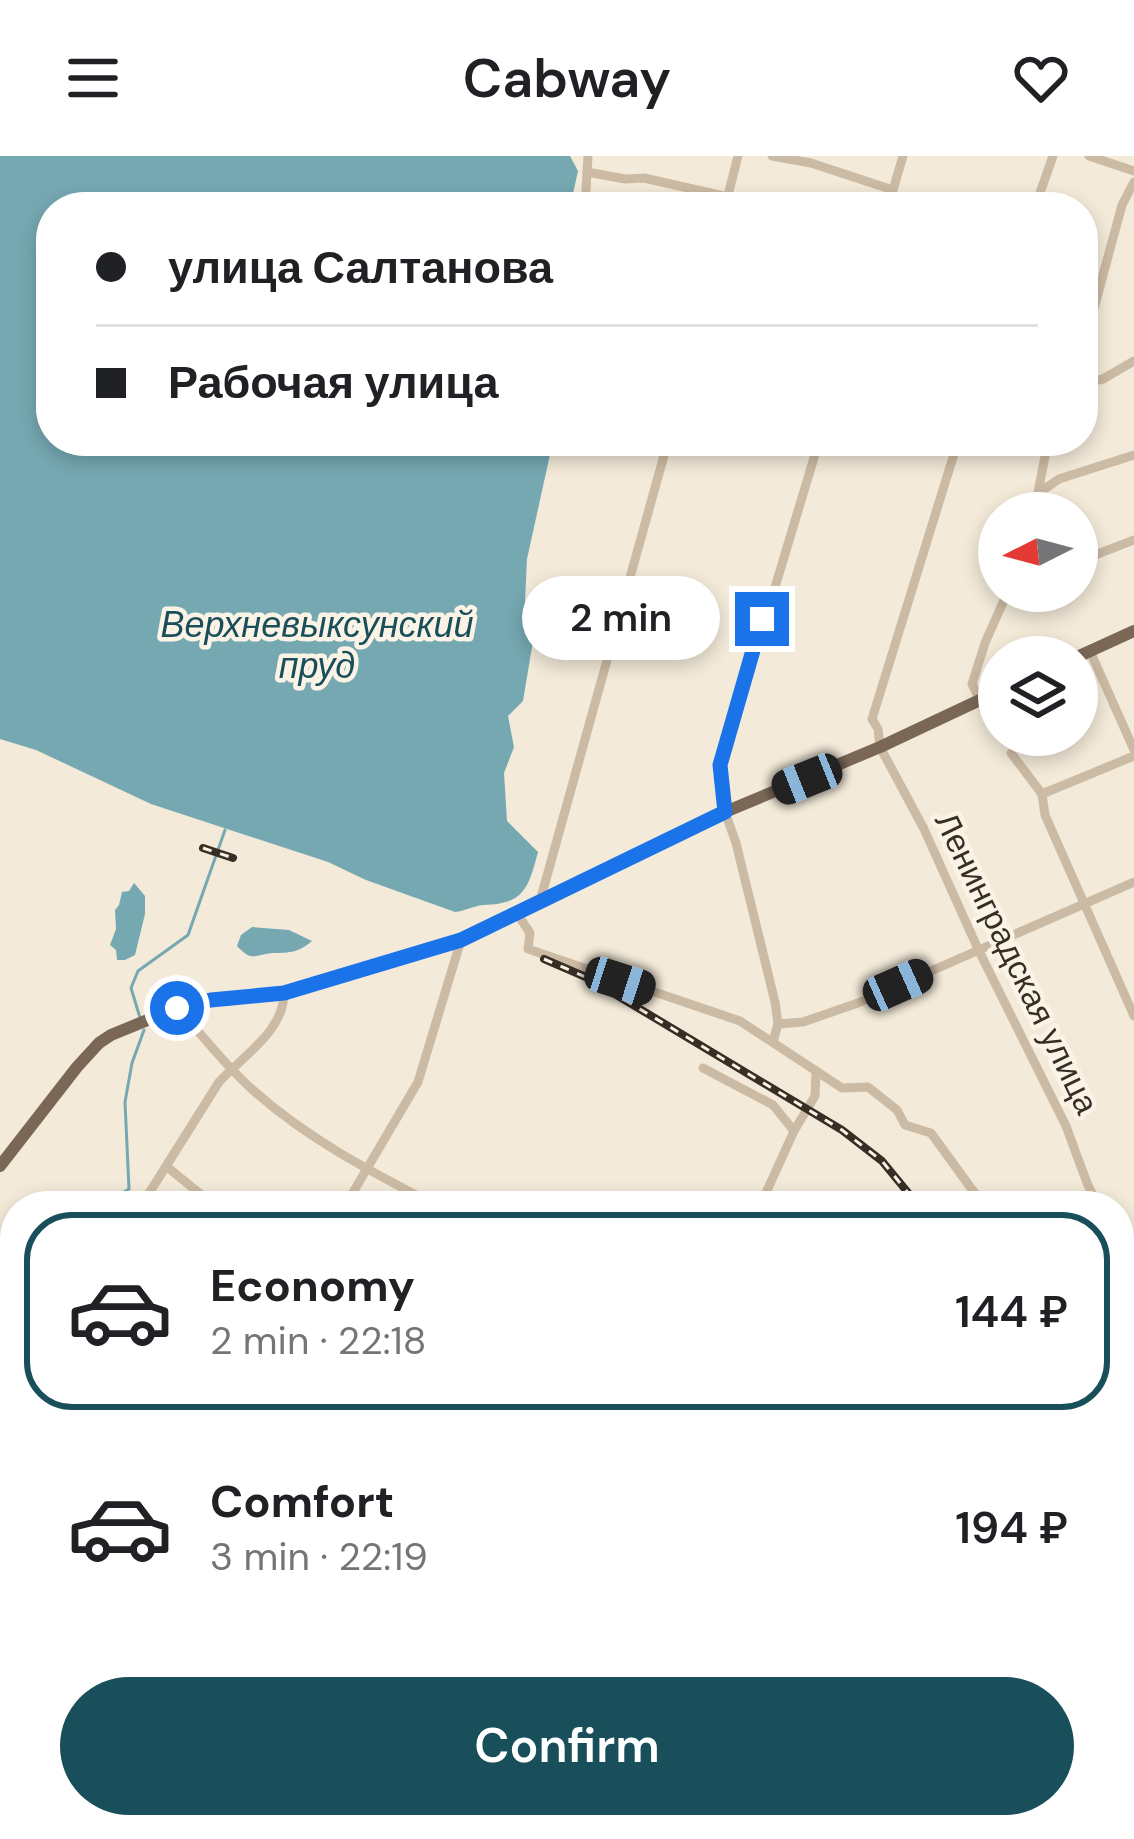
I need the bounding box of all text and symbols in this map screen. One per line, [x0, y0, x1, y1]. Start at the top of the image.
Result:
text: Cabway [463, 43, 671, 114]
icon: menu [60, 45, 126, 111]
icon: heart [1008, 45, 1074, 111]
text: улица Салтанова [168, 238, 553, 297]
text: Рабочая улица [168, 353, 499, 412]
north arrow [978, 492, 1098, 612]
map controls [978, 492, 1098, 756]
callout: 2 min [522, 577, 720, 661]
text: 2 min [570, 592, 672, 643]
route end [735, 592, 789, 646]
water label: Верхневыксунский пруд [160, 601, 474, 689]
button: layers [978, 636, 1098, 756]
car [767, 749, 847, 809]
street label: Ленинградская улица [925, 805, 1109, 1121]
car [580, 953, 660, 1009]
car [858, 954, 938, 1016]
route start [150, 981, 204, 1035]
text: Economy [210, 1256, 415, 1315]
icon: car [66, 1257, 174, 1365]
text: 144 ₽ [955, 1282, 1068, 1341]
text: 2 min · 22:18 [210, 1315, 427, 1366]
text: Comfort [210, 1472, 394, 1531]
icon: car [66, 1473, 174, 1581]
text: 194 ₽ [955, 1498, 1068, 1557]
text: 3 min · 22:19 [210, 1531, 428, 1582]
button: Confirm [60, 1677, 1074, 1815]

